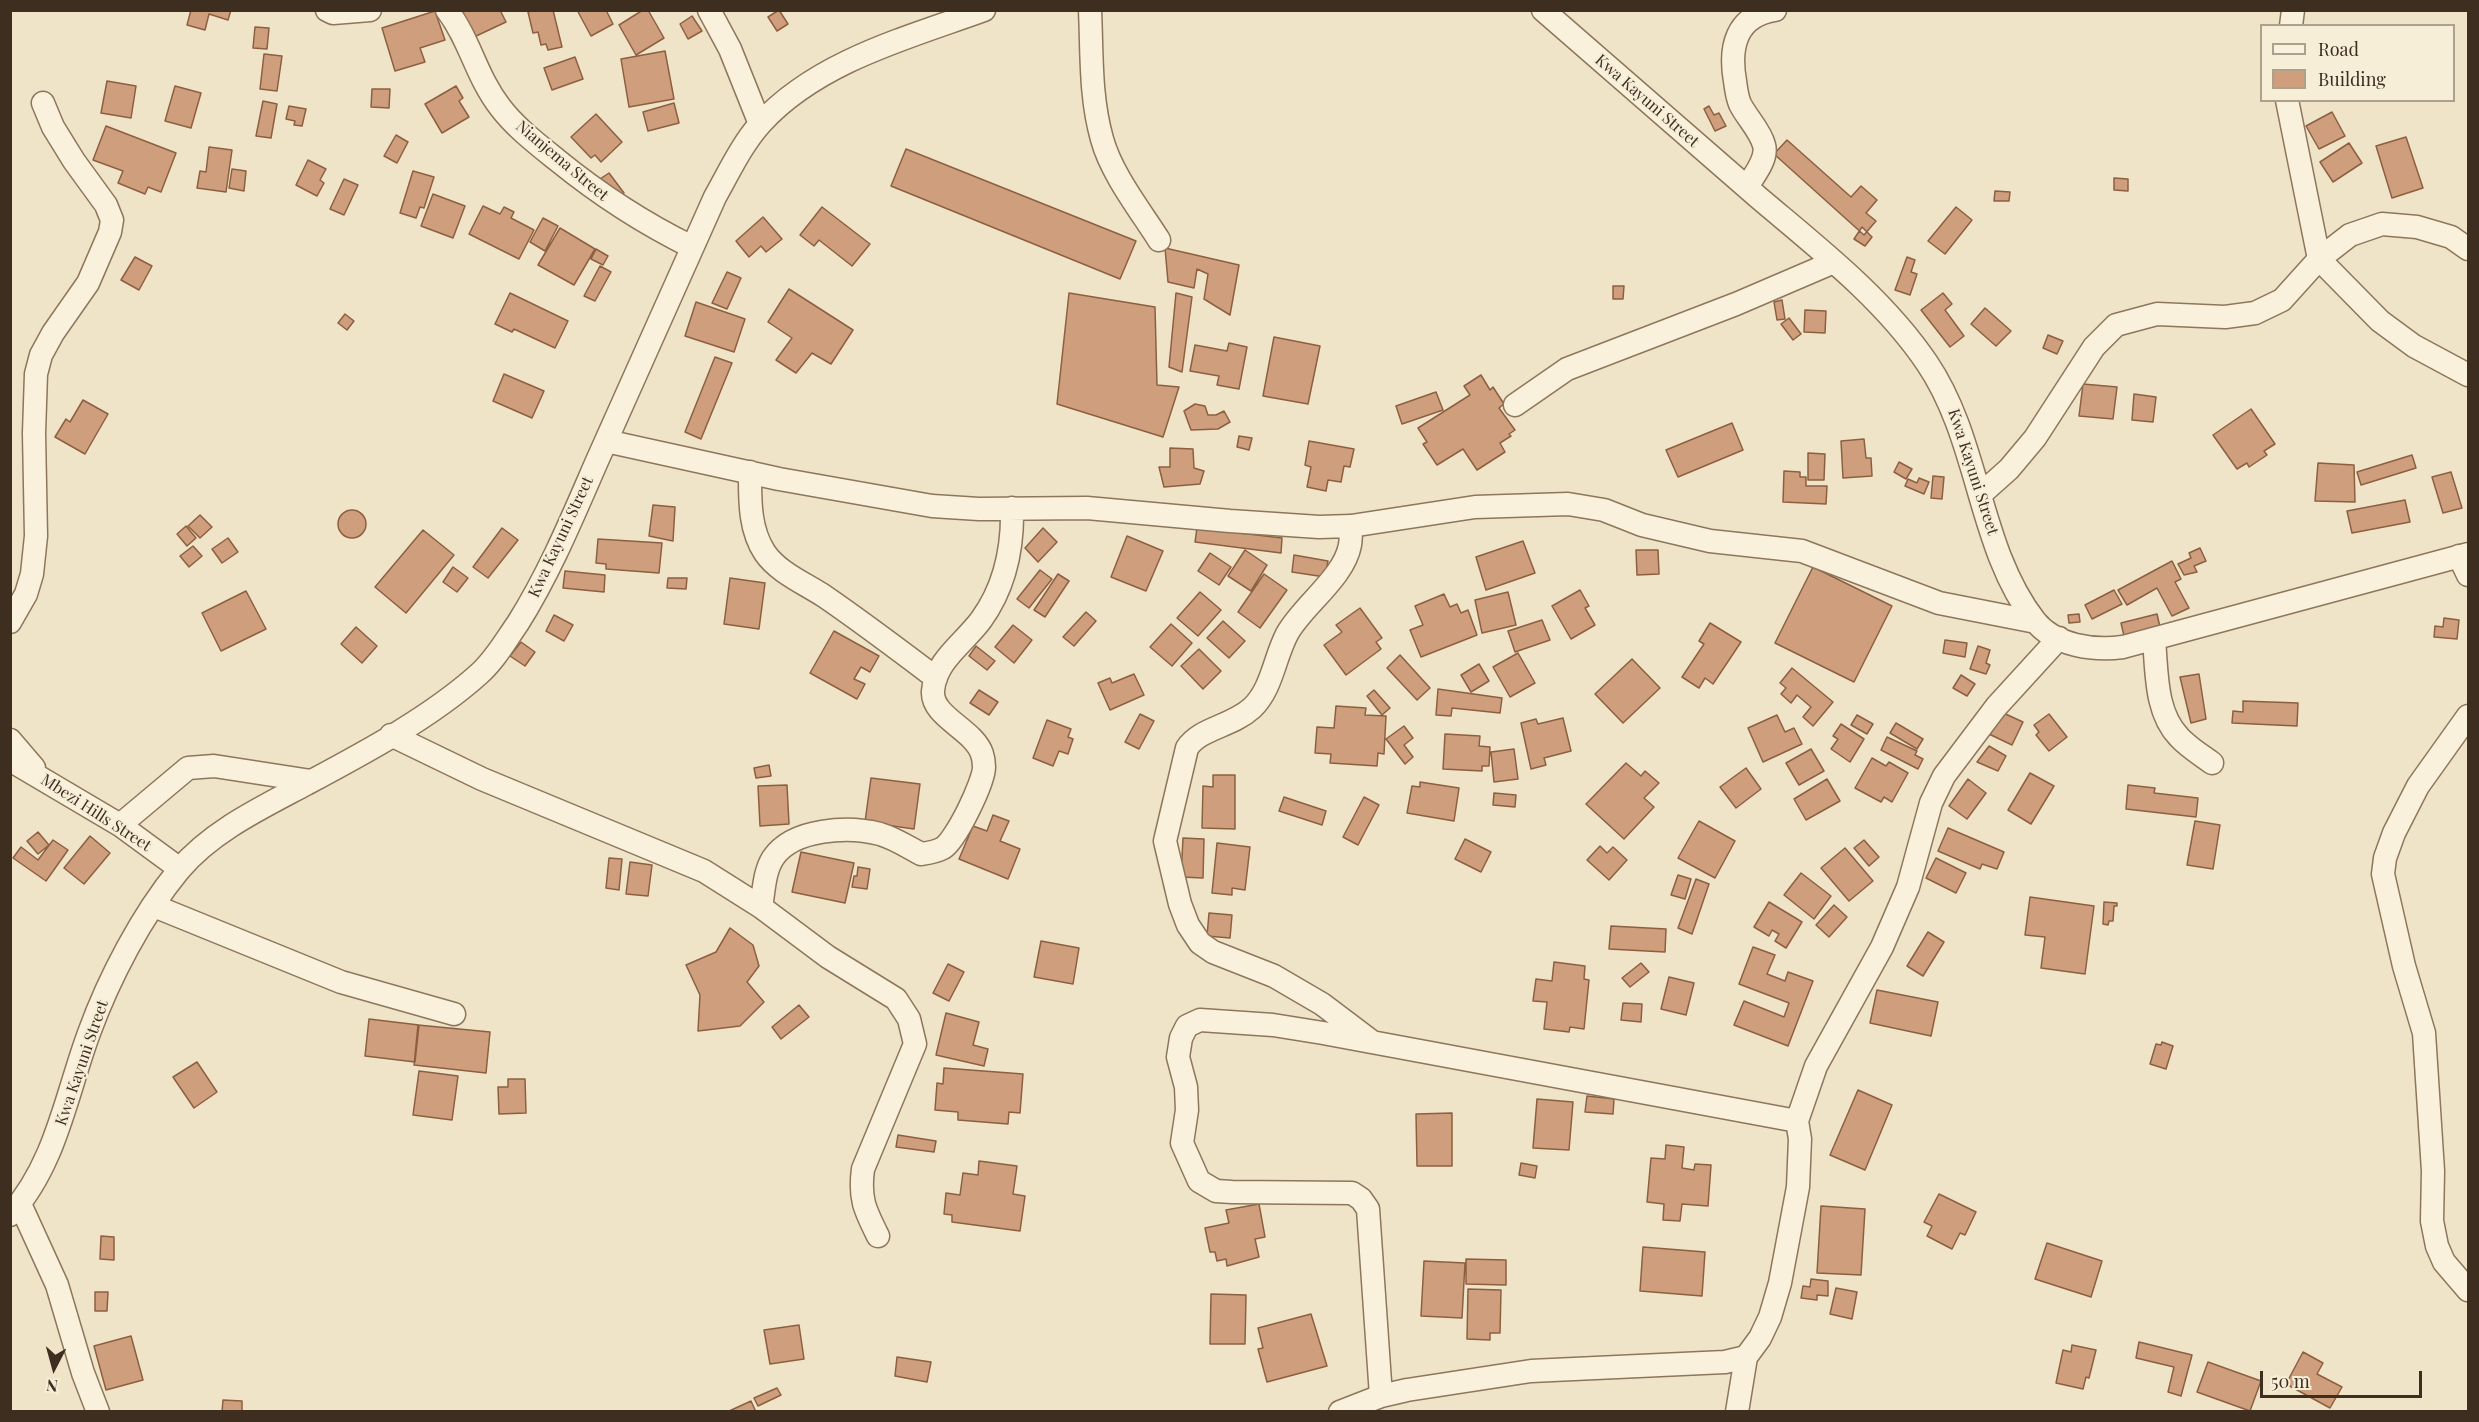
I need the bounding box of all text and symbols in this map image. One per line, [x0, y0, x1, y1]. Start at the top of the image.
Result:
legend [2260, 24, 2455, 102]
text: Road [2318, 37, 2359, 61]
street label: Kwa Kayuni Street [1591, 51, 1703, 151]
text: Building [2318, 67, 2386, 91]
street label: Nianjema Street [512, 117, 612, 205]
street label: Kwa Kayuni Street [1944, 406, 2002, 538]
street label: Kwa Kayuni Street [525, 473, 597, 601]
street label: Mbezi Hills Street [37, 770, 155, 856]
street label: Kwa Kayuni Street [52, 998, 112, 1128]
north arrow [24, 1338, 84, 1398]
scale bar [2263, 1359, 2425, 1397]
text: 50 m [2271, 1369, 2310, 1393]
text: N [45, 1375, 59, 1397]

